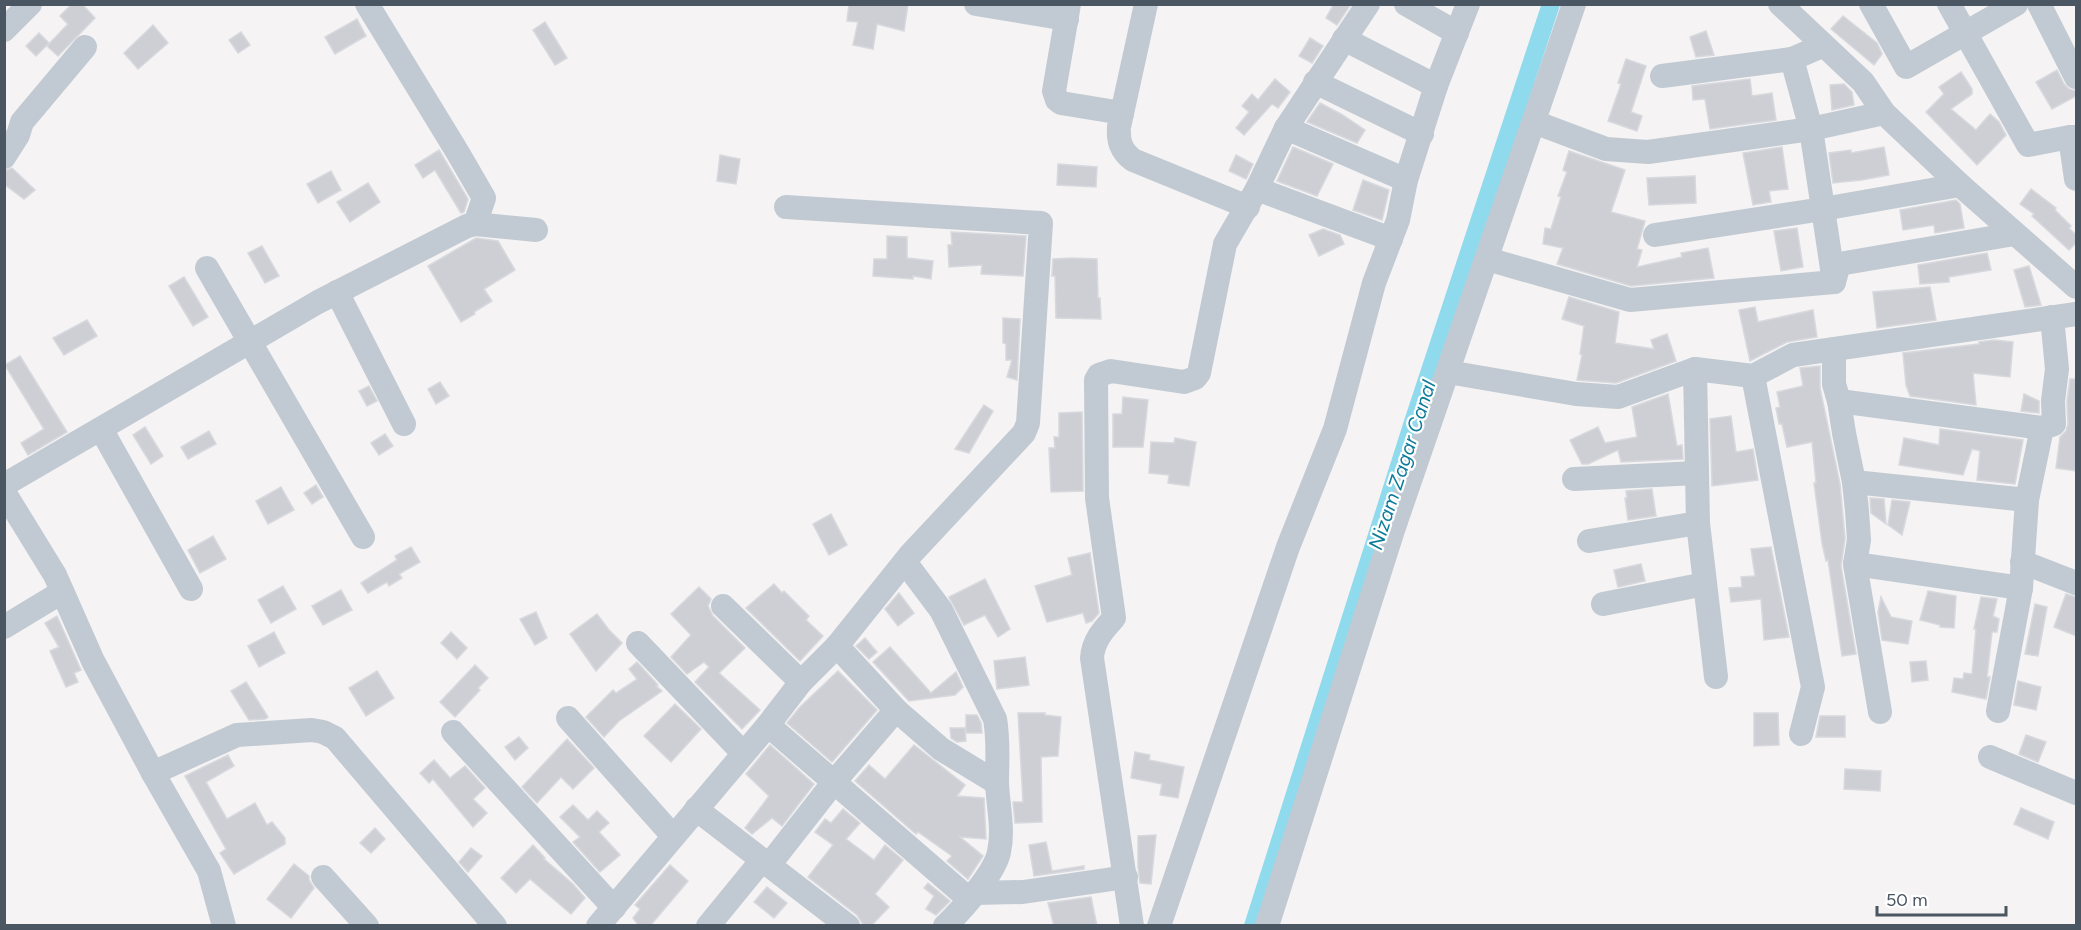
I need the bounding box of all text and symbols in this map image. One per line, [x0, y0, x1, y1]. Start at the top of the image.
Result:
water label: Nizam Zagar Canal [1363, 377, 1441, 553]
scale bar [1877, 879, 2006, 917]
text: 50 m [1886, 889, 1928, 911]

